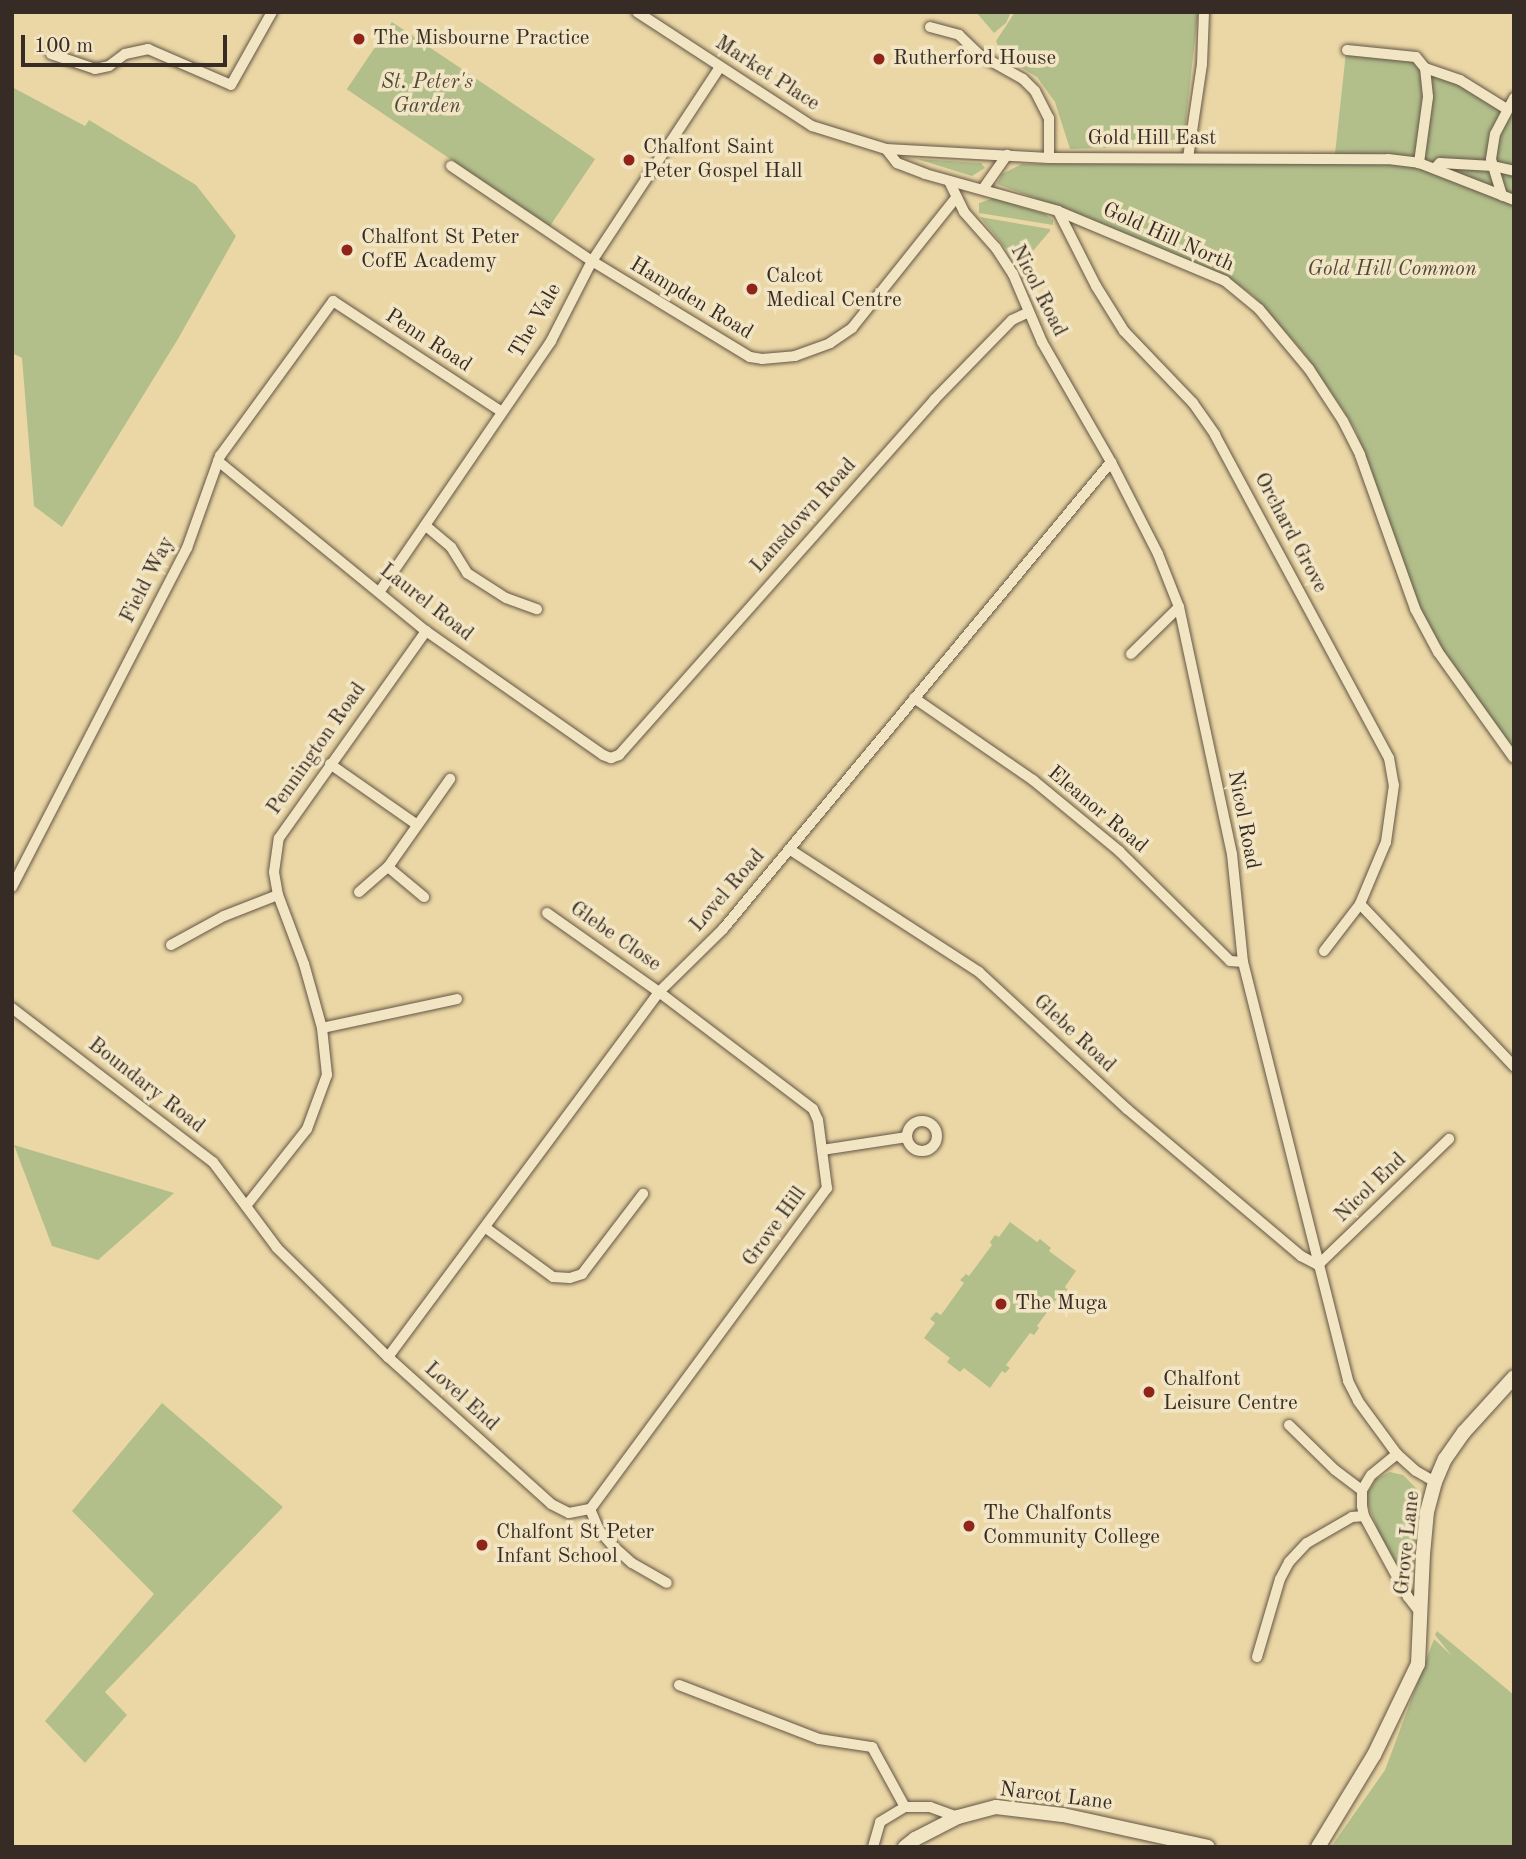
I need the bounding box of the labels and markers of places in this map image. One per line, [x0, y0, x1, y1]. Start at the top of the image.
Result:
place label: The Misbourne Practice [373, 26, 589, 52]
marker: The Misbourne Practice [351, 31, 367, 47]
place label: Rutherford House [893, 46, 1056, 72]
marker: Rutherford House [871, 51, 887, 67]
place label: Chalfont Saint Peter Gospel Hall [643, 135, 802, 185]
marker: Chalfont Saint Peter Gospel Hall [621, 152, 637, 168]
place label: Chalfont St Peter CofE Academy [361, 225, 519, 275]
marker: Chalfont St Peter CofE Academy [339, 242, 355, 258]
place label: Calcot Medical Centre [766, 264, 902, 314]
marker: Calcot Medical Centre [744, 281, 760, 297]
place label: The Muga [1015, 1291, 1107, 1317]
marker: The Muga [993, 1296, 1009, 1312]
place label: Chalfont Leisure Centre [1163, 1367, 1298, 1417]
marker: Chalfont Leisure Centre [1141, 1384, 1157, 1400]
place label: The Chalfonts Community College [983, 1501, 1160, 1551]
marker: The Chalfonts Community College [961, 1518, 977, 1534]
place label: Chalfont St Peter Infant School [496, 1520, 654, 1570]
marker: Chalfont St Peter Infant School [474, 1537, 490, 1553]

